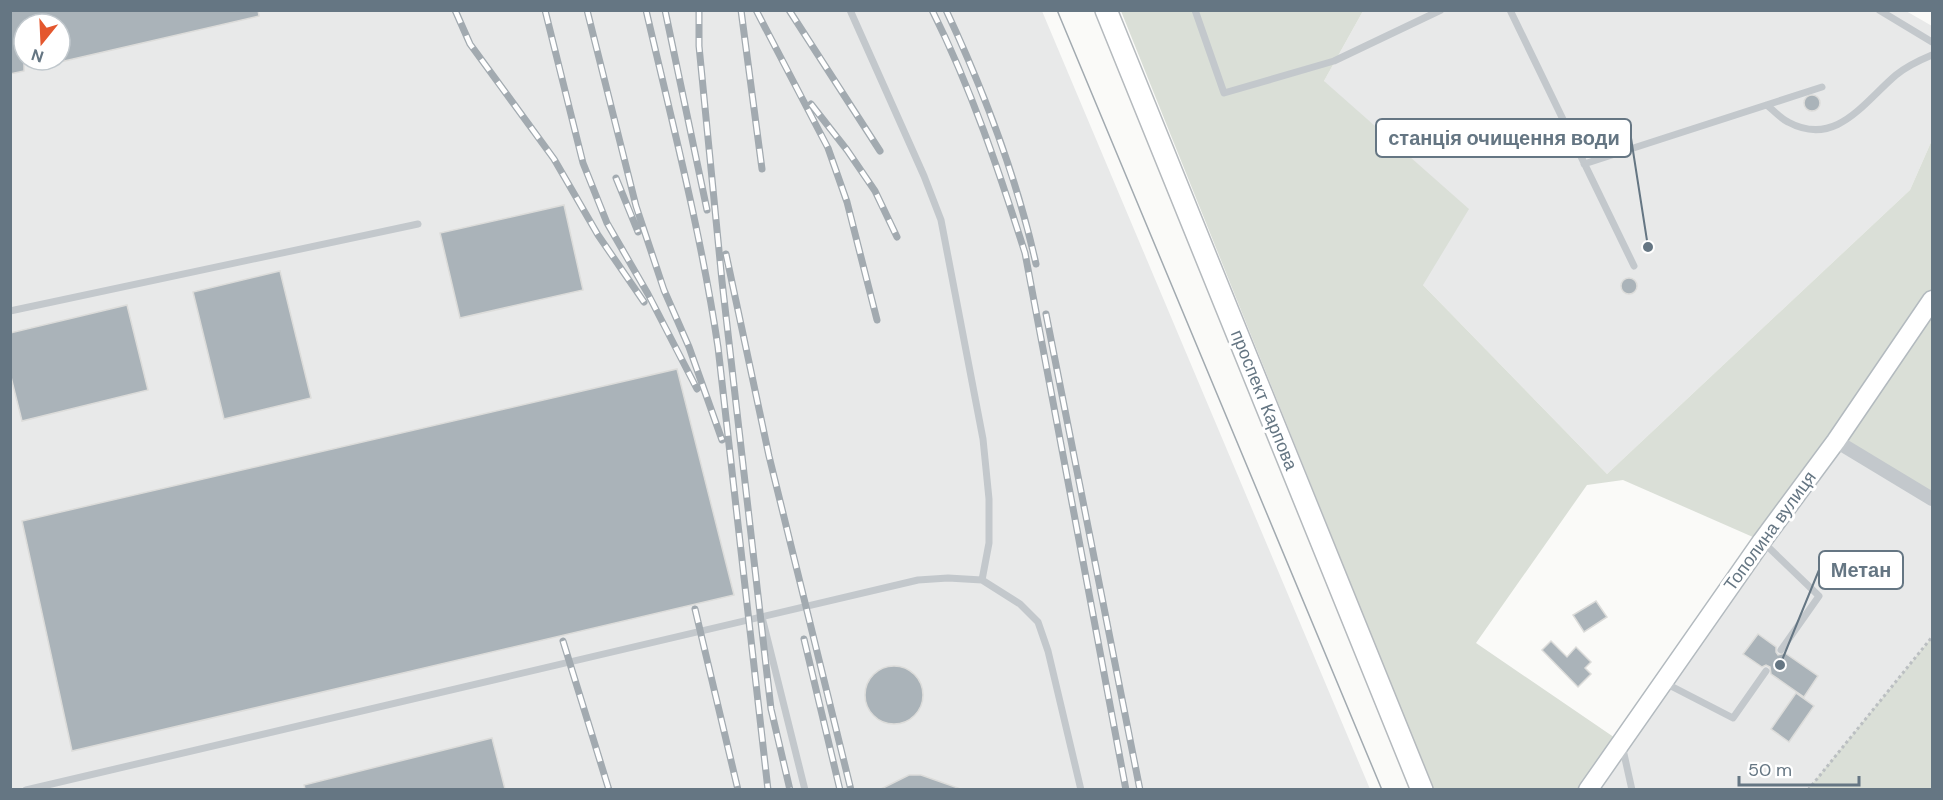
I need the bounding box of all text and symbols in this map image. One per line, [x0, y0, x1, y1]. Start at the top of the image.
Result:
north arrow [12, 12, 72, 72]
text: N [29, 44, 46, 68]
callout: станція очищення води [1376, 119, 1631, 157]
text: станція очищення води [1388, 125, 1620, 151]
street label: проспект Карпова [1225, 326, 1303, 475]
street label: Тополина вулиця [1718, 466, 1822, 596]
callout: Метан [1819, 551, 1903, 589]
text: Метан [1831, 557, 1891, 583]
scale bar [1739, 749, 1859, 787]
text: 50 m [1748, 758, 1792, 782]

